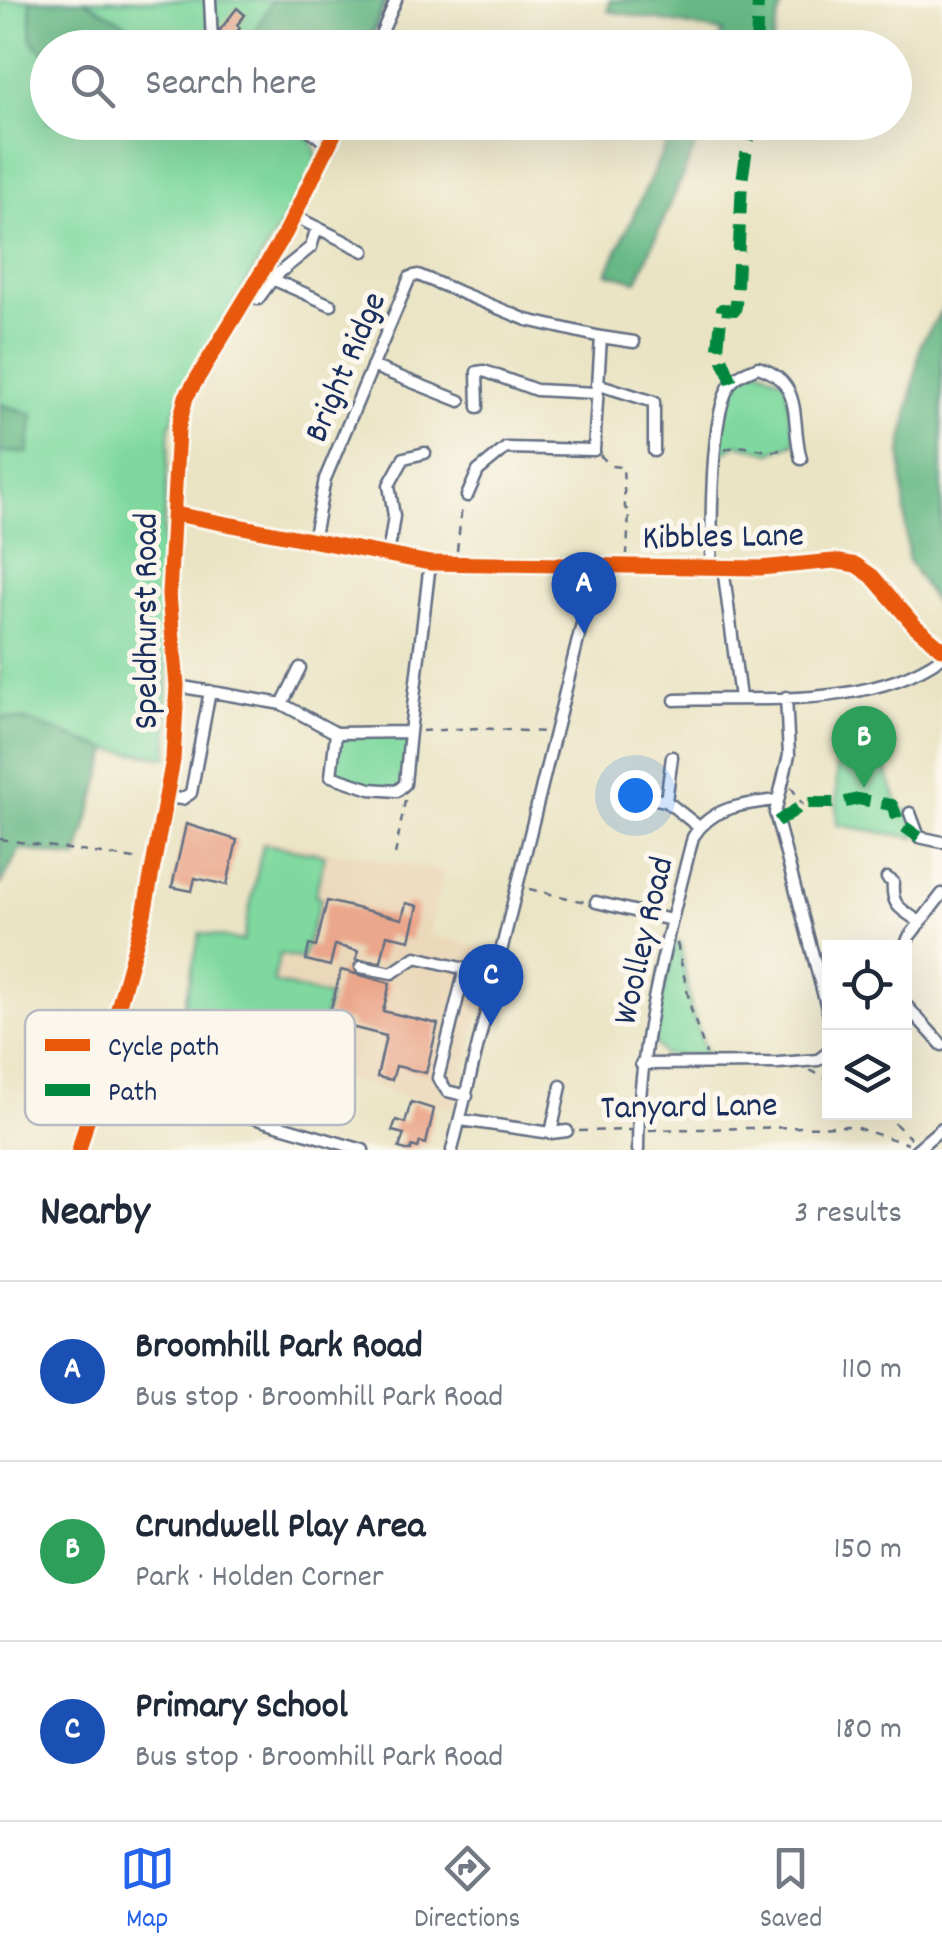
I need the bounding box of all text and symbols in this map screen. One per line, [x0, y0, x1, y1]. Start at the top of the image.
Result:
search box [30, 30, 912, 140]
icon: search [65, 58, 120, 113]
text: Search here [145, 58, 317, 113]
street label: Bright Ridge [294, 285, 402, 451]
street label: Speldhurst Road [124, 513, 174, 729]
street label: Kibbles Lane [642, 513, 804, 565]
pin: A [552, 552, 616, 634]
pin: B [832, 706, 896, 788]
your location [610, 770, 661, 821]
street label: Woolley Road [602, 852, 689, 1030]
map controls [822, 940, 912, 1120]
button: locate [822, 940, 912, 1030]
pin: C [458, 944, 524, 1026]
legend [25, 1010, 355, 1125]
text: Cycle path [108, 1030, 219, 1070]
button: layers [822, 1030, 912, 1120]
text: Path [108, 1075, 157, 1115]
street label: Tanyard Lane [600, 1082, 778, 1136]
text: Nearby [40, 1185, 150, 1245]
text: 3 results [794, 1192, 902, 1238]
text: Broomhill Park Road [135, 1321, 423, 1376]
text: A [64, 1348, 81, 1394]
text: 110 m [841, 1348, 902, 1394]
text: Bus stop · Broomhill Park Road [135, 1376, 503, 1422]
text: Crundwell Play Area [135, 1501, 425, 1556]
text: B [65, 1528, 80, 1574]
text: 150 m [833, 1528, 902, 1574]
text: Park · Holden Corner [135, 1556, 384, 1602]
text: Primary School [135, 1681, 348, 1736]
text: C [65, 1708, 80, 1754]
text: 180 m [835, 1708, 902, 1754]
text: Bus stop · Broomhill Park Road [135, 1736, 503, 1782]
tab: Map [120, 1841, 175, 1941]
tab: Directions [414, 1841, 520, 1941]
tab: Saved [760, 1841, 822, 1941]

